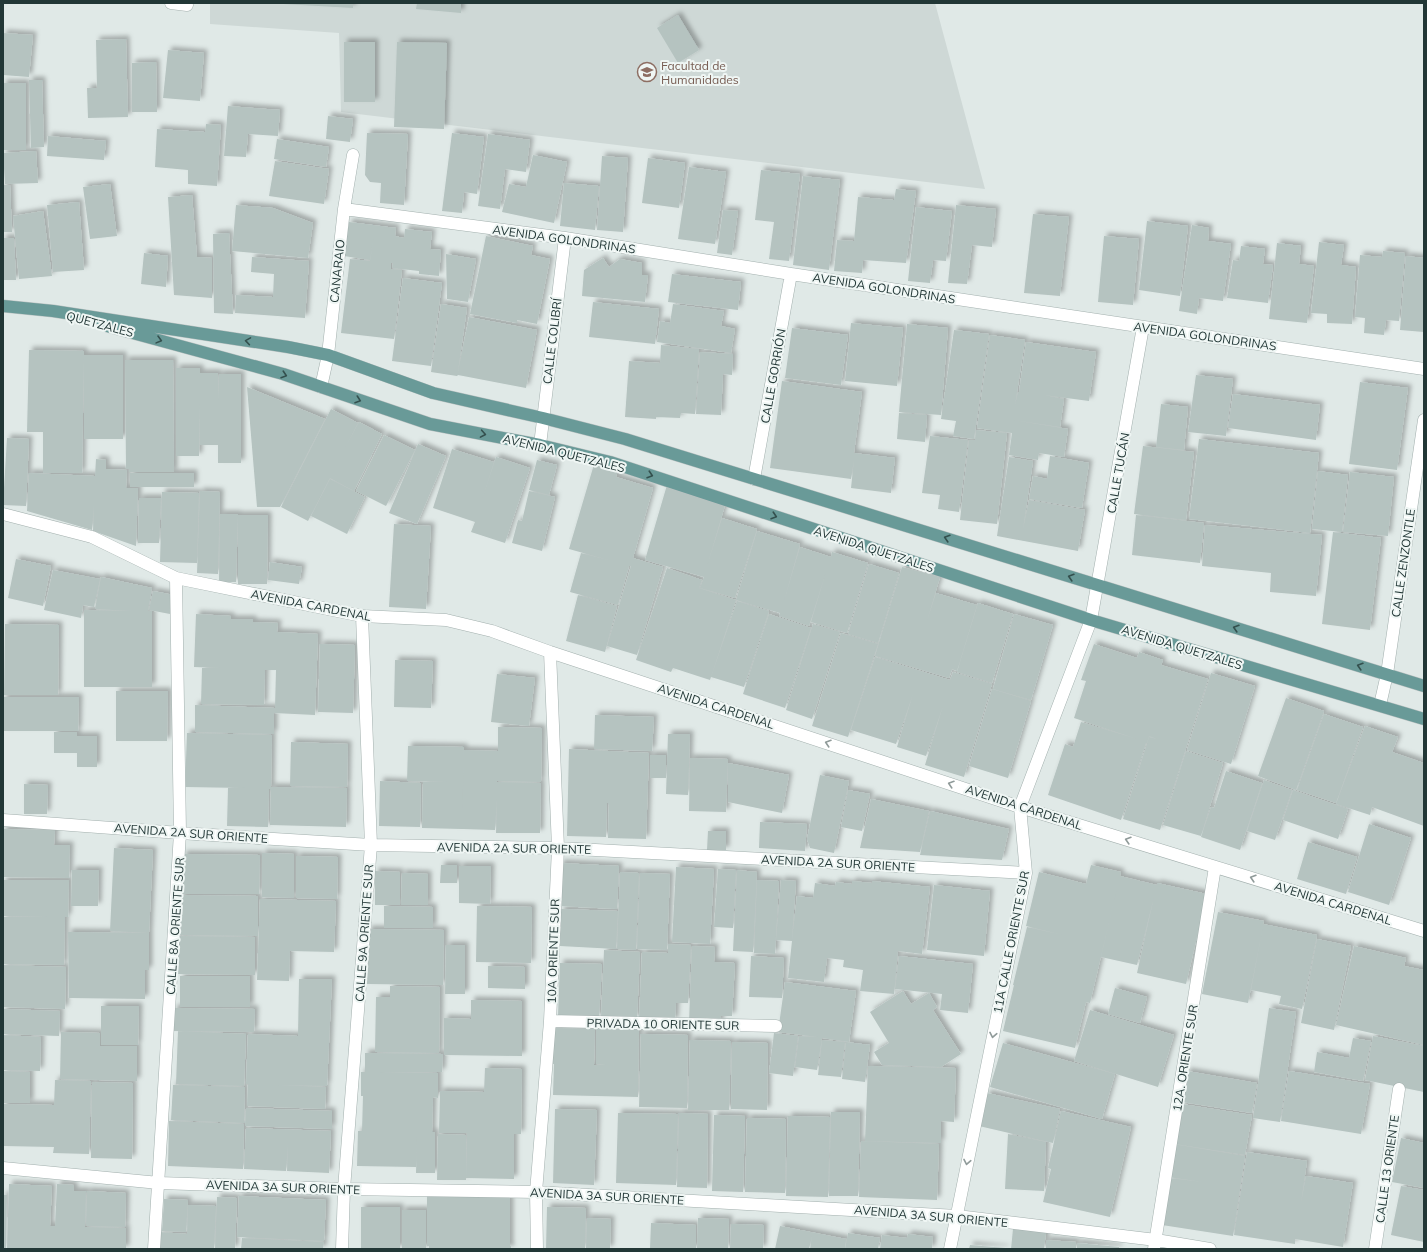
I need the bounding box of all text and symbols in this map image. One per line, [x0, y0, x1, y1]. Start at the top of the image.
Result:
place label: Facultad de Humanidades [661, 58, 739, 87]
school or university icon: Facultad de Humanidades [636, 61, 658, 83]
street label: AVENIDA GOLONDRINAS [491, 222, 637, 256]
street label: CANARAIO [326, 238, 348, 304]
street label: AVENIDA GOLONDRINAS [812, 269, 956, 307]
street label: CALLE COLIBRÍ [539, 296, 565, 385]
street label: QUETZALES [65, 308, 135, 340]
street label: AVENIDA GOLONDRINAS [1132, 319, 1278, 353]
street label: CALLE GORRIÓN [757, 327, 789, 425]
one-way arrow [155, 335, 162, 344]
one-way arrow [245, 337, 251, 346]
one-way arrow [280, 370, 287, 379]
one-way arrow [355, 395, 362, 404]
one-way arrow [480, 429, 486, 438]
street label: AVENIDA QUETZALES [501, 431, 627, 475]
street label: CALLE TUCÁN [1104, 431, 1132, 515]
one-way arrow [646, 470, 653, 479]
street label: CALLE ZENZONTLE [1388, 508, 1418, 618]
one-way arrow [770, 511, 777, 520]
street label: AVENIDA QUETZALES [812, 522, 936, 576]
one-way arrow [944, 534, 951, 543]
one-way arrow [1068, 573, 1075, 582]
street label: AVENIDA CARDENAL [250, 586, 373, 624]
street label: AVENIDA QUETZALES [1120, 621, 1244, 673]
one-way arrow [1233, 624, 1240, 633]
one-way arrow [1357, 662, 1364, 671]
street label: AVENIDA CARDENAL [656, 680, 777, 732]
one-way arrow [824, 740, 831, 748]
one-way arrow [948, 781, 955, 789]
street label: AVENIDA CARDENAL [964, 781, 1085, 833]
street label: AVENIDA 2A SUR ORIENTE [114, 820, 268, 846]
one-way arrow [1125, 836, 1132, 845]
street label: AVENIDA 2A SUR ORIENTE [437, 839, 591, 857]
street label: AVENIDA 2A SUR ORIENTE [761, 851, 915, 875]
street label: CALLE 8A ORIENTE SUR [163, 857, 187, 995]
street label: CALLE 9A ORIENTE SUR [352, 864, 376, 1002]
street label: 11A CALLE ORIENTE SUR [990, 869, 1032, 1015]
one-way arrow [1249, 874, 1256, 883]
street label: AVENIDA CARDENAL [1273, 878, 1394, 928]
street label: 10A ORIENTE SUR [544, 898, 562, 1004]
street label: 12A. ORIENTE SUR [1169, 1003, 1201, 1113]
street label: PRIVADA 10 ORIENTE SUR [587, 1015, 739, 1033]
one-way arrow [990, 1031, 998, 1038]
street label: CALLE 13 ORIENTE [1372, 1114, 1402, 1224]
one-way arrow [964, 1159, 972, 1165]
street label: AVENIDA 3A SUR ORIENTE [206, 1177, 360, 1197]
street label: AVENIDA 3A SUR ORIENTE [530, 1184, 684, 1208]
street label: AVENIDA 3A SUR ORIENTE [854, 1202, 1008, 1230]

